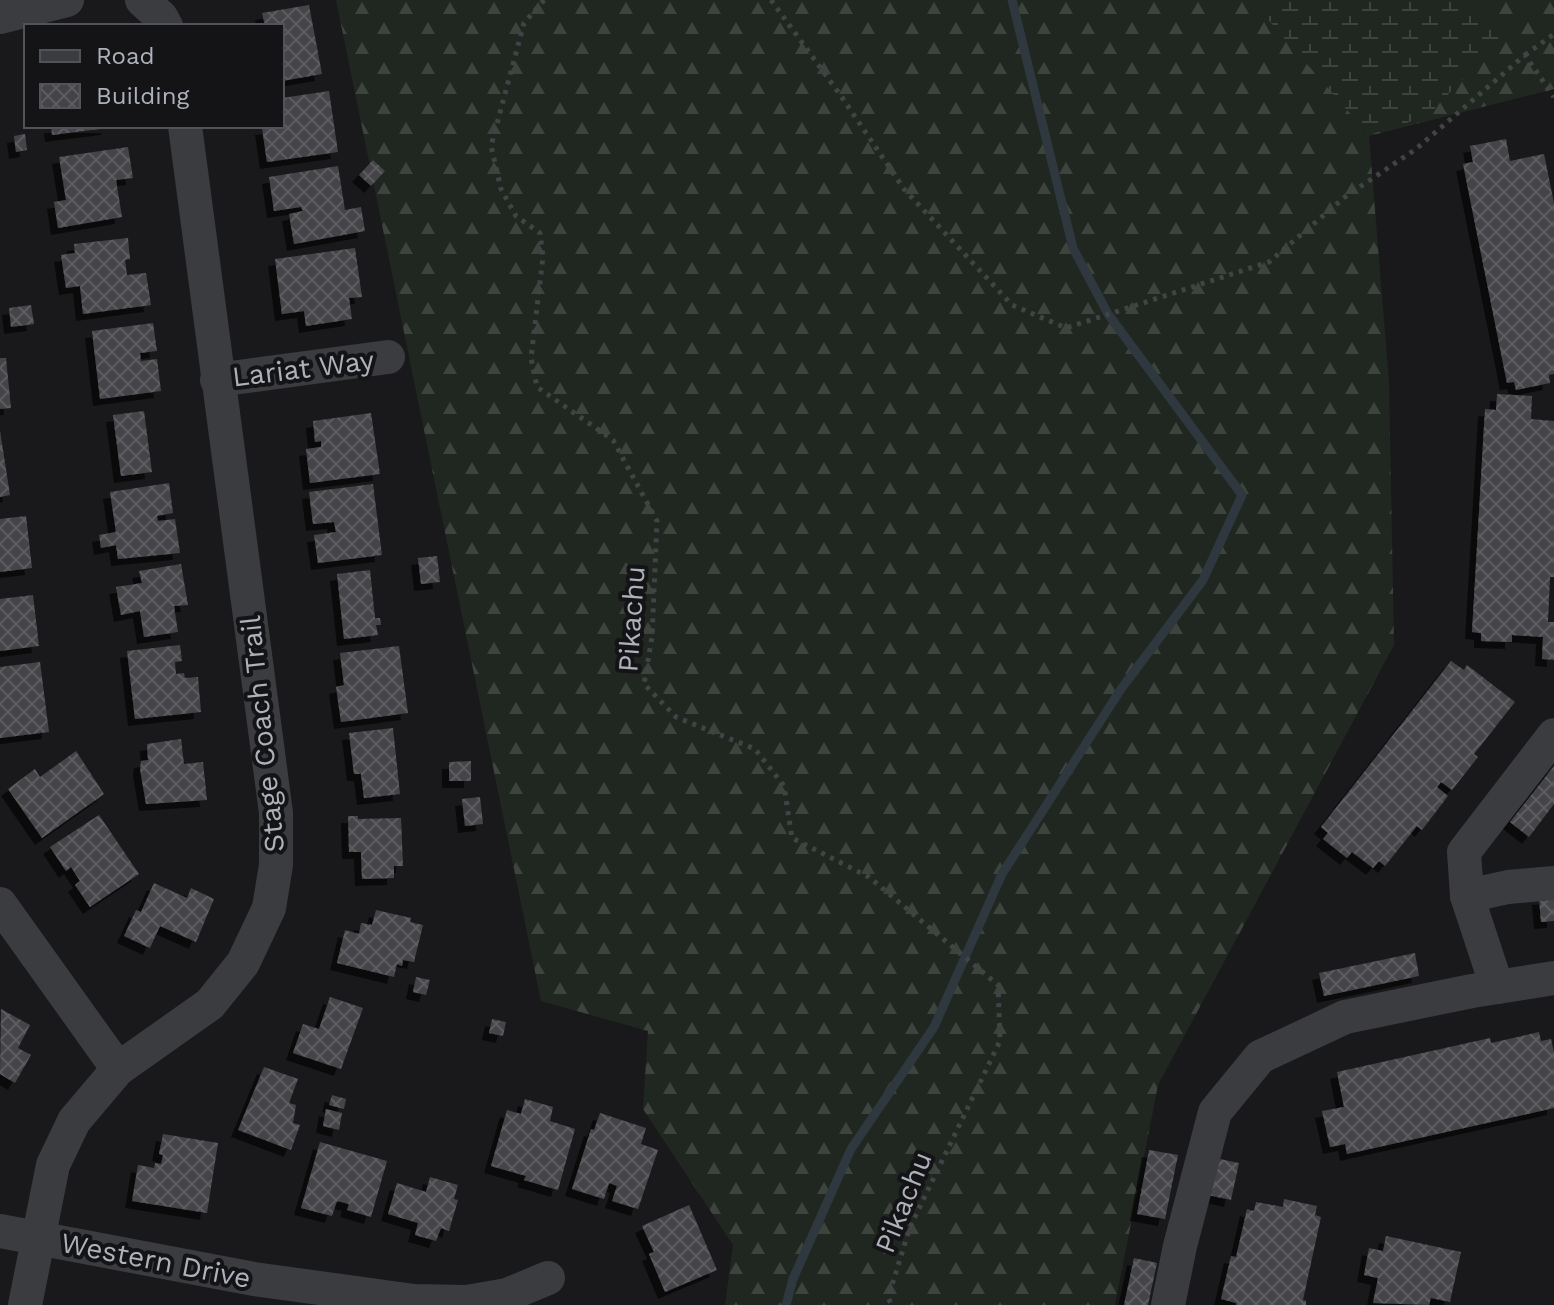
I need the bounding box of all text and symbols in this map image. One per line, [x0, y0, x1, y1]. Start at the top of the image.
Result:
legend [24, 24, 284, 128]
text: Road [96, 42, 155, 70]
text: Building [96, 82, 189, 110]
street label: Lariat Way [230, 343, 376, 394]
street label: Pikachu [611, 565, 652, 673]
street label: Stage Coach Trail [234, 614, 291, 854]
street label: Pikachu [868, 1147, 939, 1258]
street label: Western Drive [58, 1226, 254, 1295]

